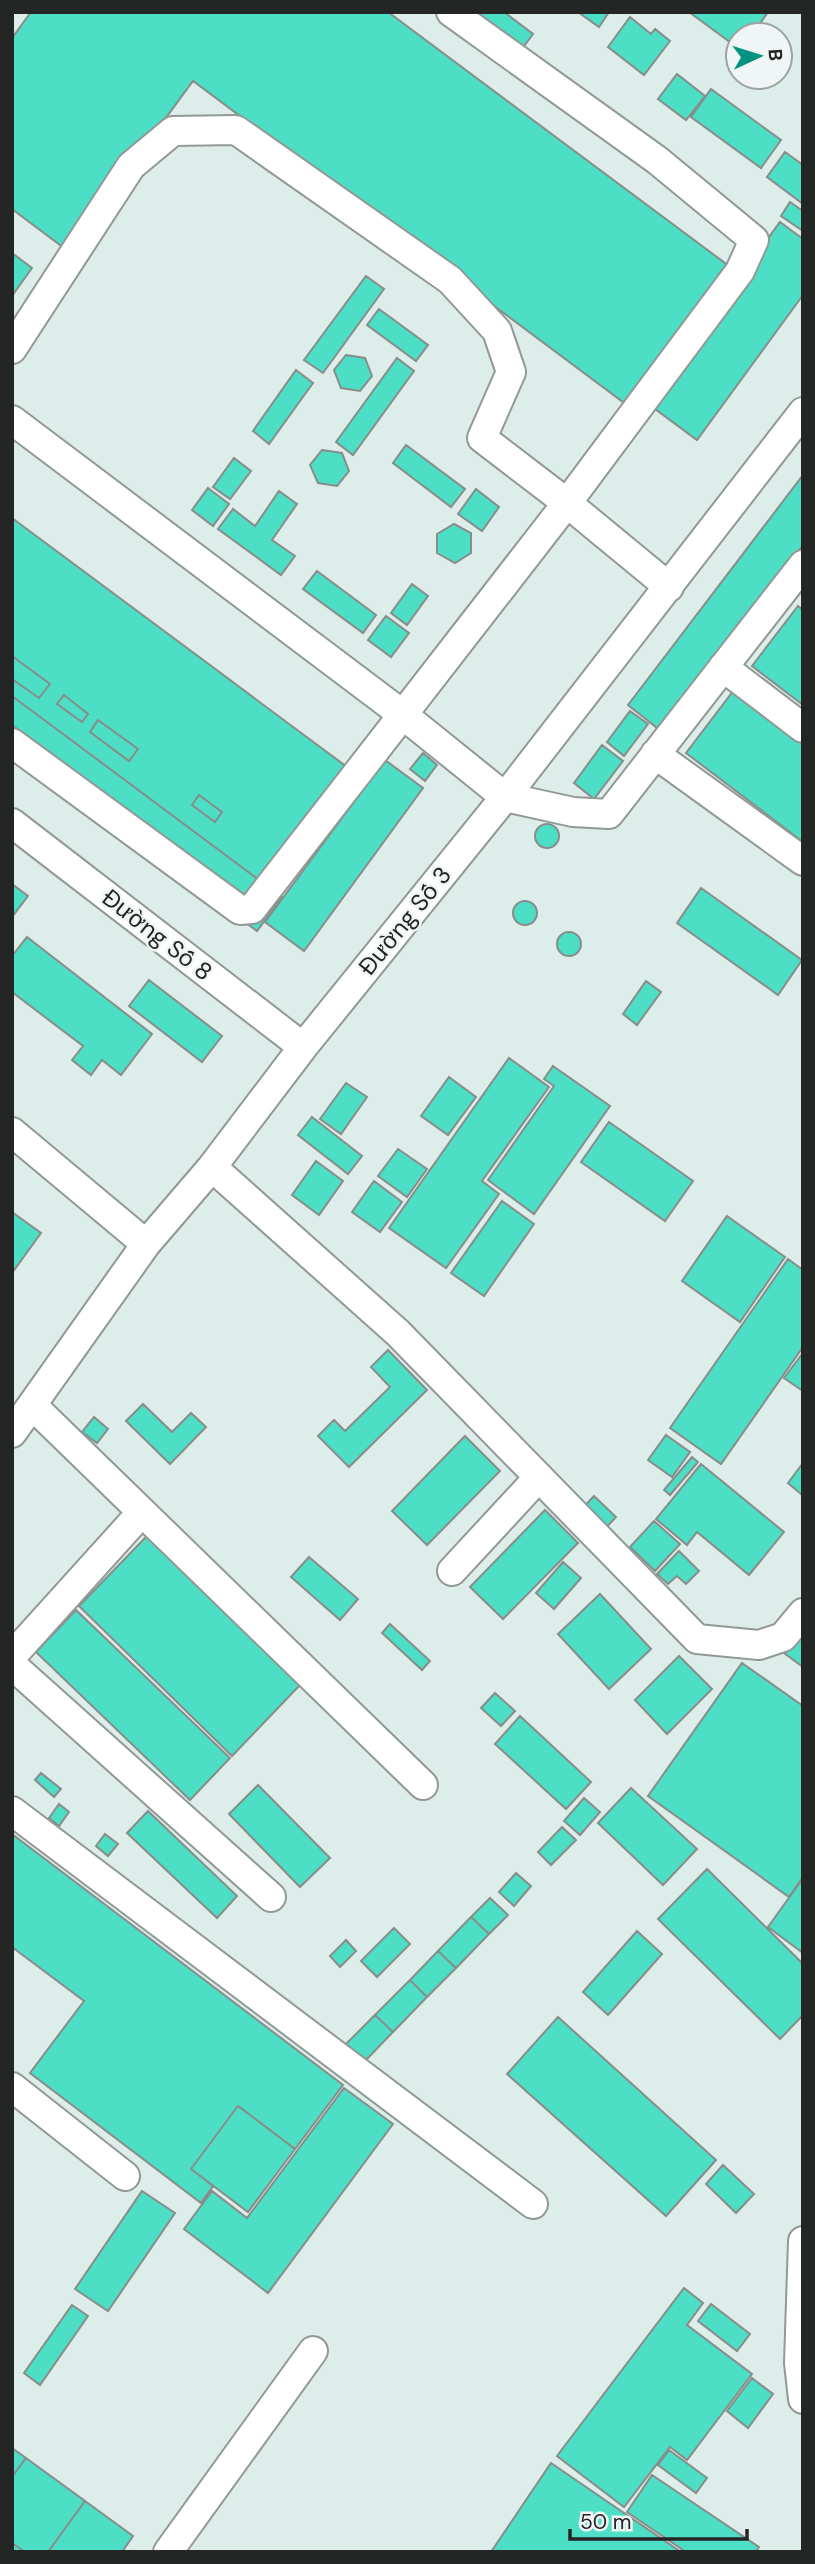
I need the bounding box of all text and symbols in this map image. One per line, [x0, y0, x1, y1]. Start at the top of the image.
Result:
north arrow [724, 21, 794, 91]
text: B [763, 48, 788, 62]
street label: Đường Số 3 [351, 860, 458, 981]
street label: Đường Số 8 [96, 882, 219, 987]
scale bar [570, 2498, 747, 2542]
text: 50 m [580, 2508, 631, 2536]

